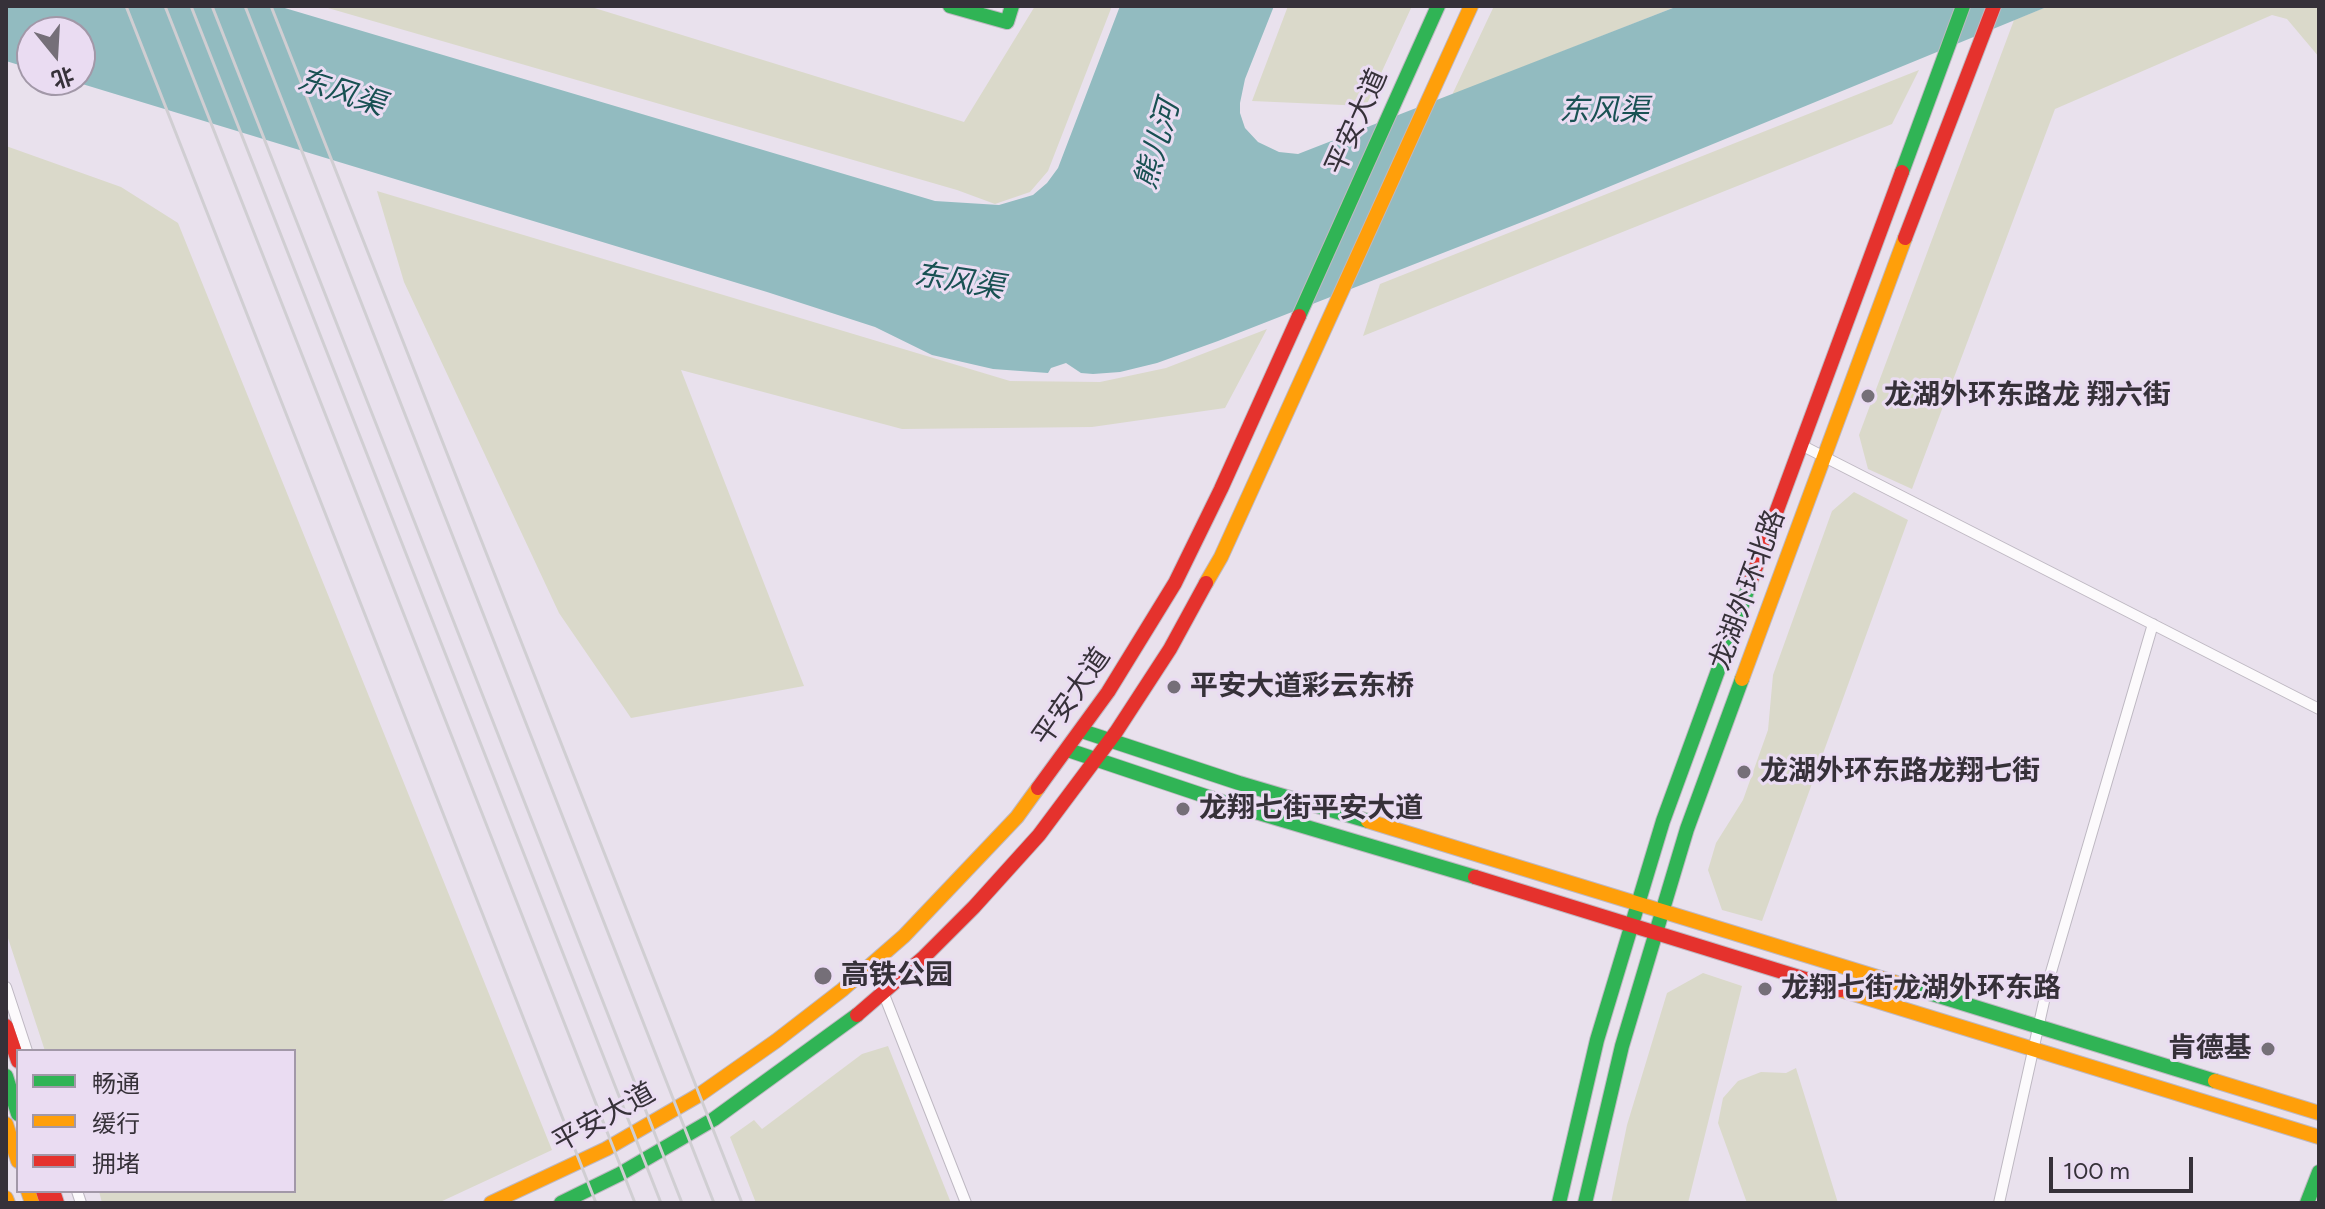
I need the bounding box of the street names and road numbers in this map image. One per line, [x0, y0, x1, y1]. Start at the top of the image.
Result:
street label: 平安大道 [1319, 64, 1395, 180]
street label: 龙湖外环北路 [1703, 505, 1793, 675]
street label: 平安大道 [1026, 641, 1118, 753]
street label: 平安大道 [547, 1076, 661, 1160]

